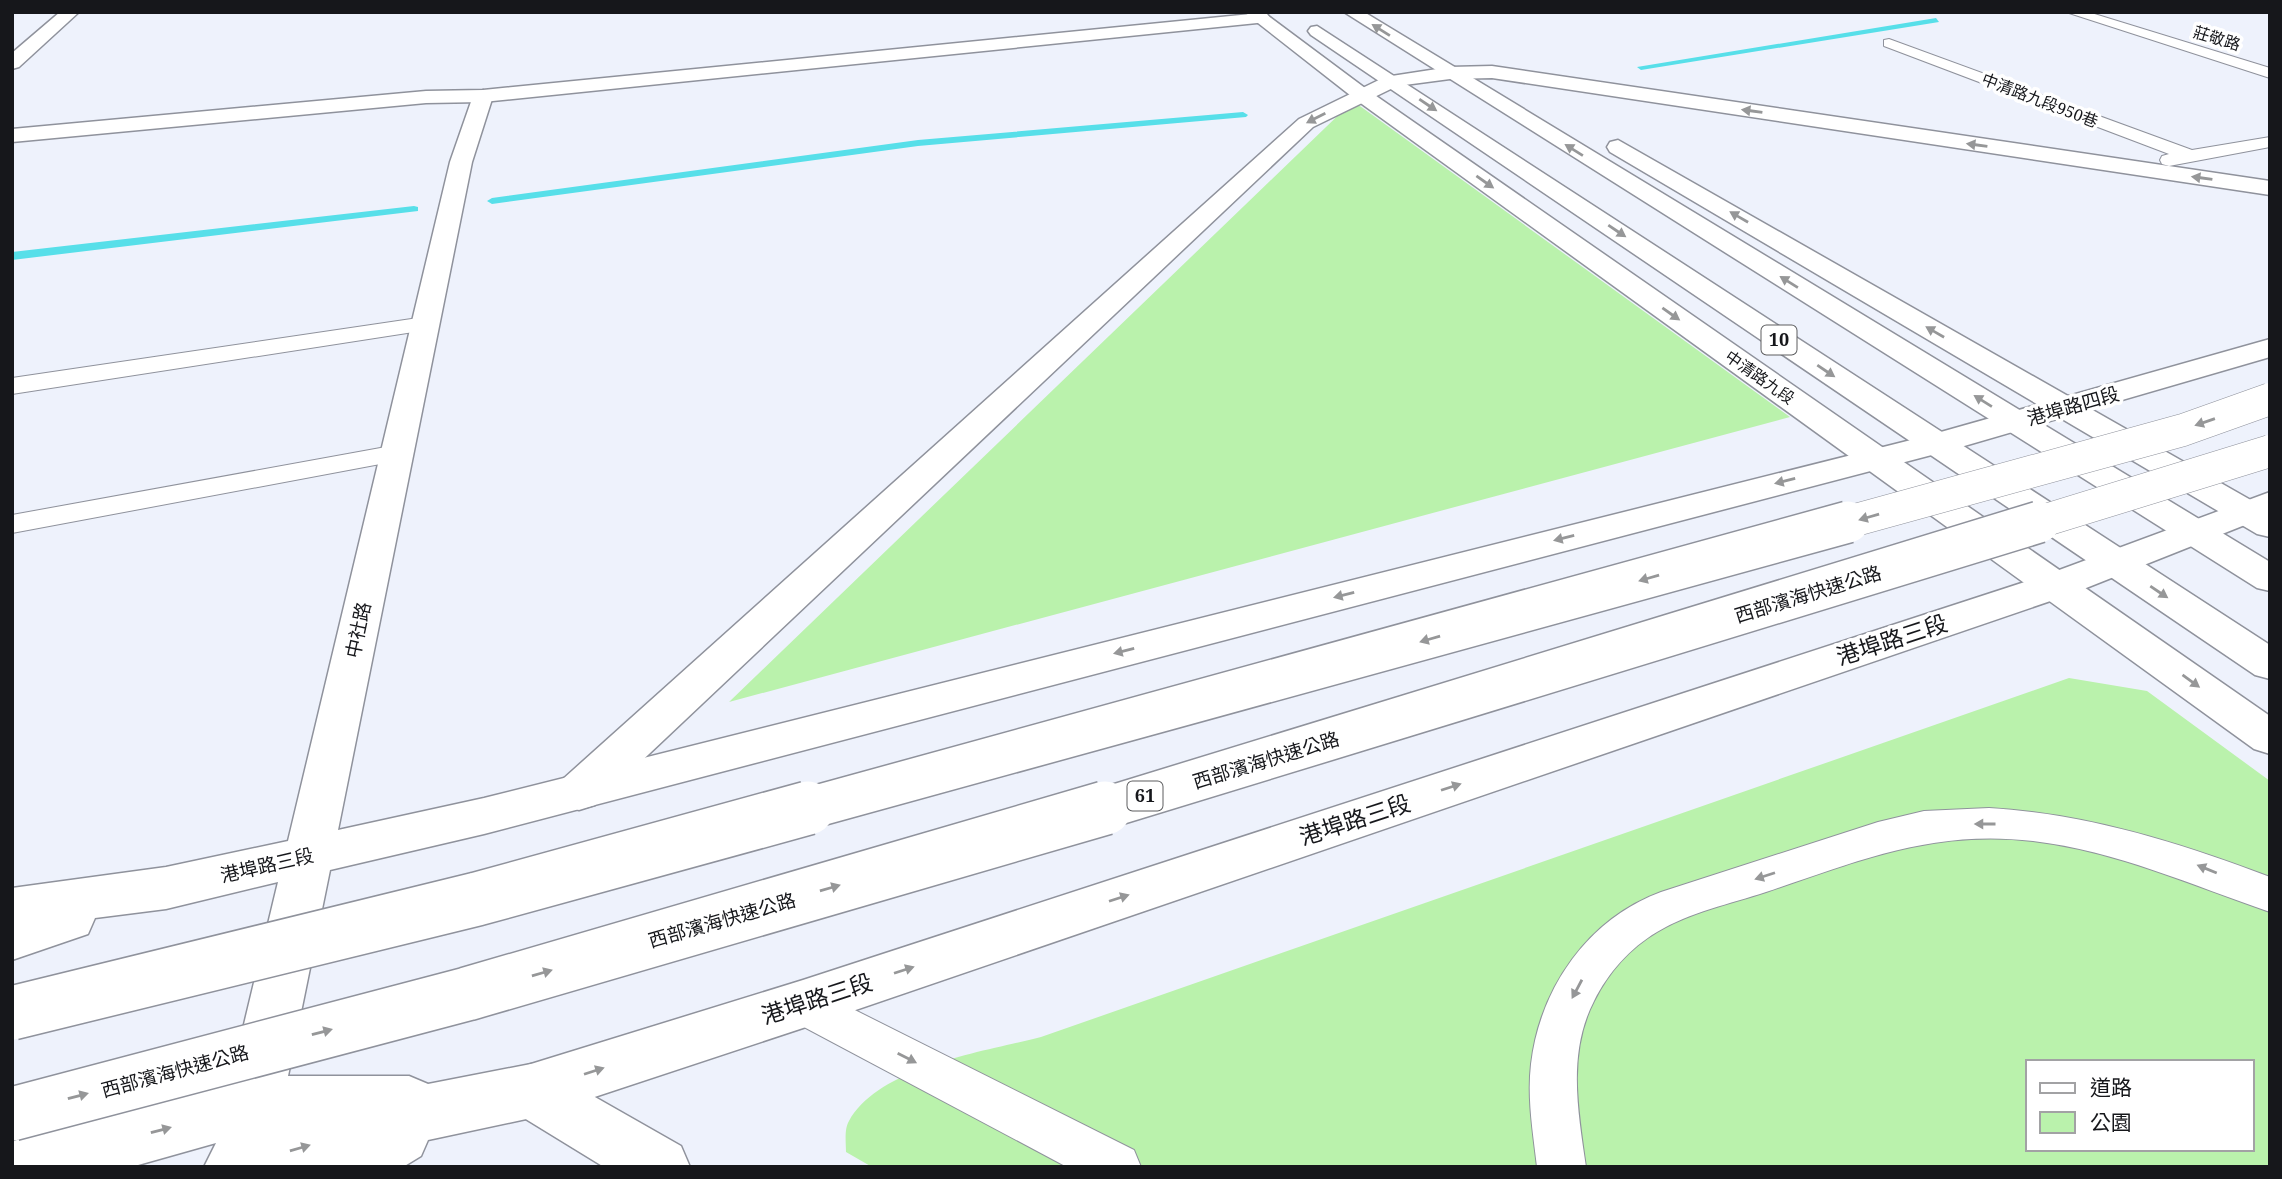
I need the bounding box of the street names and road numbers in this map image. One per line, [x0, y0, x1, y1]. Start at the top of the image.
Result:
street label: 莊敬路 [2191, 20, 2243, 56]
street label: 中清路九段950巷 [1979, 68, 2101, 132]
road number: 10 [1762, 326, 1796, 354]
street label: 中清路九段 [1721, 345, 1799, 409]
street label: 港埠路四段 [2024, 380, 2122, 432]
street label: 西部濱海快速公路 [1732, 559, 1884, 629]
street label: 中社路 [339, 599, 377, 661]
street label: 港埠路三段 [1832, 606, 1951, 672]
street label: 西部濱海快速公路 [1190, 725, 1342, 795]
road number: 61 [1128, 782, 1162, 810]
street label: 港埠路三段 [1295, 786, 1414, 852]
street label: 港埠路三段 [218, 842, 316, 888]
street label: 西部濱海快速公路 [645, 887, 799, 953]
street label: 港埠路三段 [757, 965, 876, 1031]
street label: 西部濱海快速公路 [98, 1039, 252, 1103]

